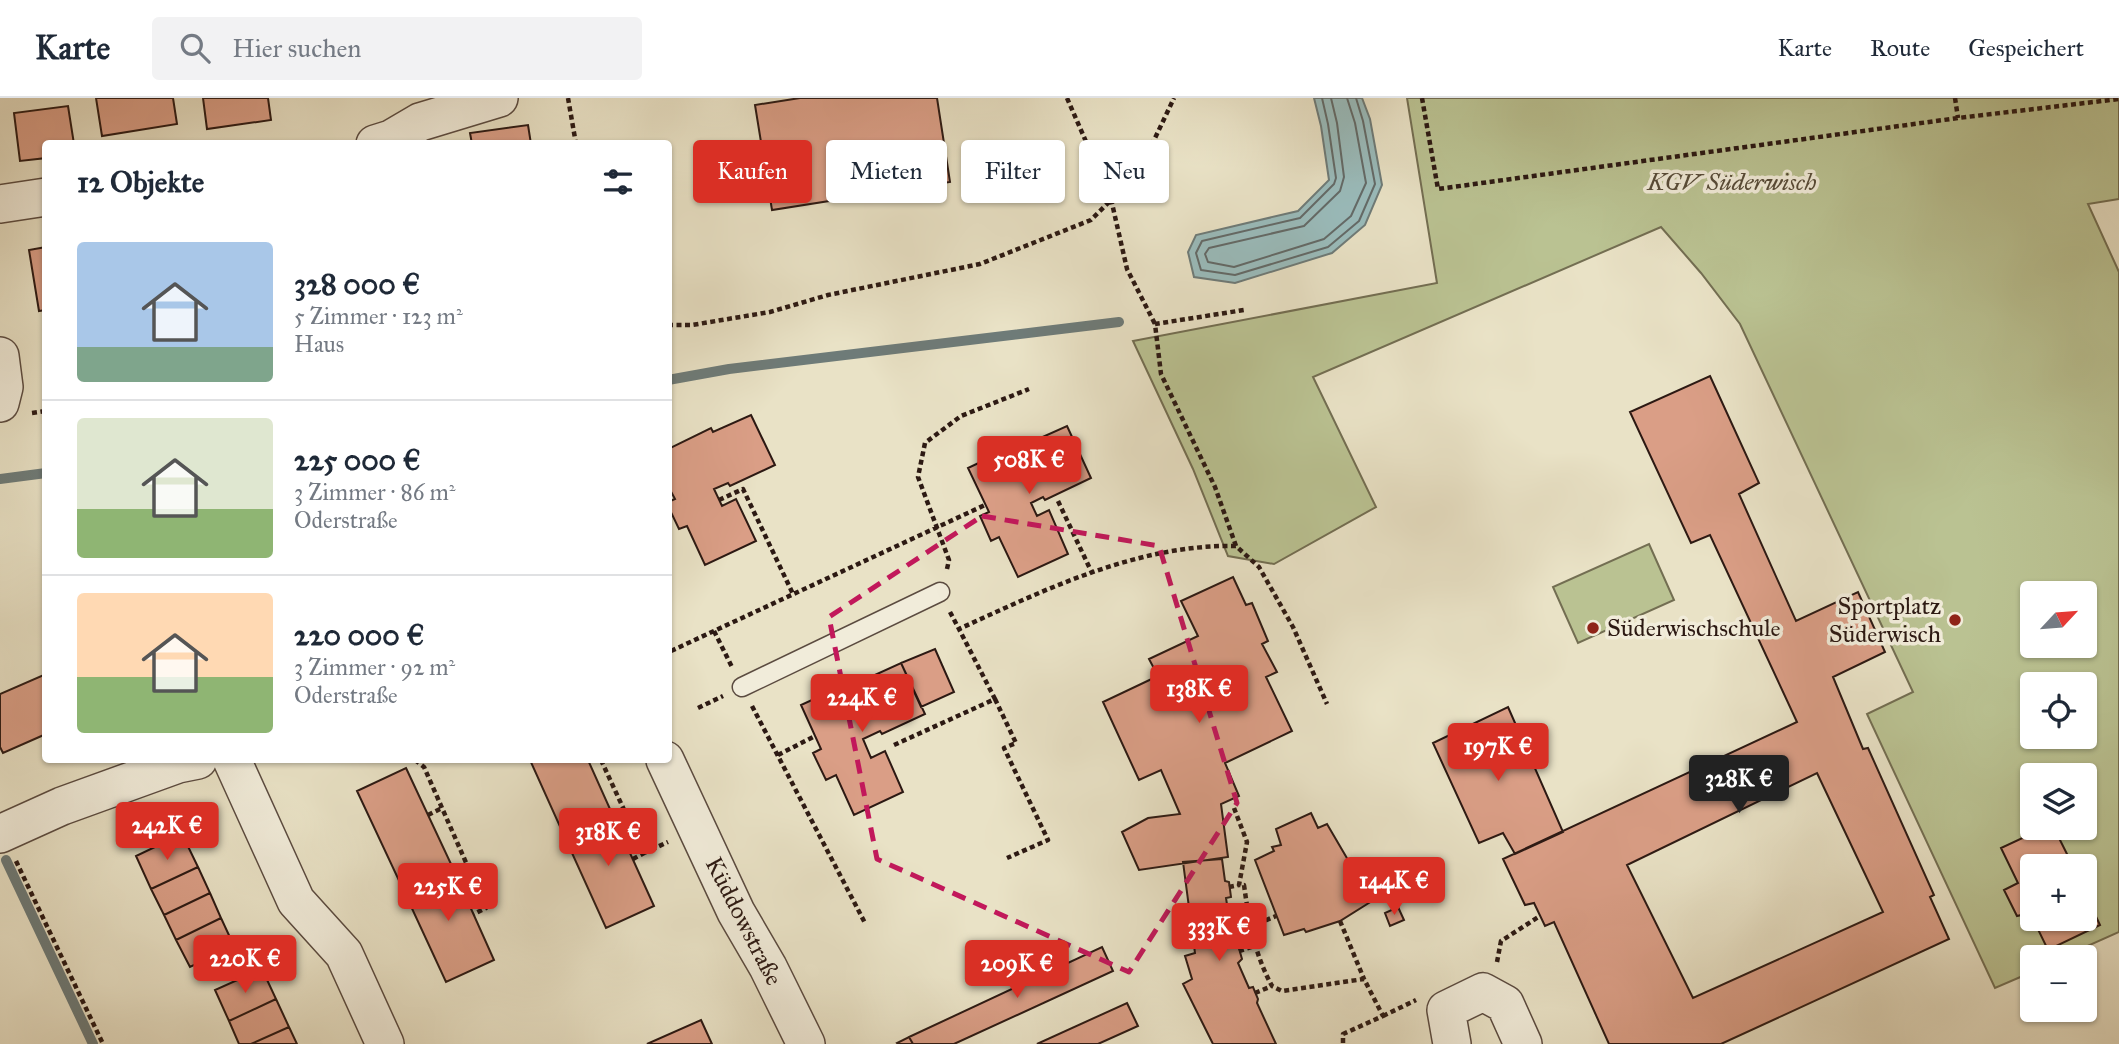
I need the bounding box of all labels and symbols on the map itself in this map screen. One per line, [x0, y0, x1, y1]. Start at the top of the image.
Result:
park label: KGV Süderwisch [1646, 167, 1817, 197]
pin: 508K € [972, 436, 1086, 496]
north arrow [2020, 581, 2096, 658]
place label: Sportplatz Süderwisch [1829, 591, 1941, 649]
marker: Sportplatz Süderwisch [1947, 612, 1963, 628]
place label: Süderwischschule [1607, 613, 1781, 643]
marker: Süderwischschule [1585, 620, 1601, 636]
pin: 138K € [1142, 666, 1256, 725]
pin: 224K € [805, 674, 919, 734]
pin: 197K € [1441, 724, 1555, 783]
pin: 328K € [1682, 756, 1796, 815]
pin: 242K € [110, 802, 224, 862]
pin: 318K € [551, 808, 665, 868]
street label: Küddowstraße [699, 852, 789, 990]
pin: 144K € [1337, 858, 1451, 917]
pin: 225K € [391, 864, 505, 923]
pin: 333K € [1162, 904, 1276, 963]
pin: 220K € [188, 936, 302, 995]
pin: 209K € [960, 940, 1074, 1000]

